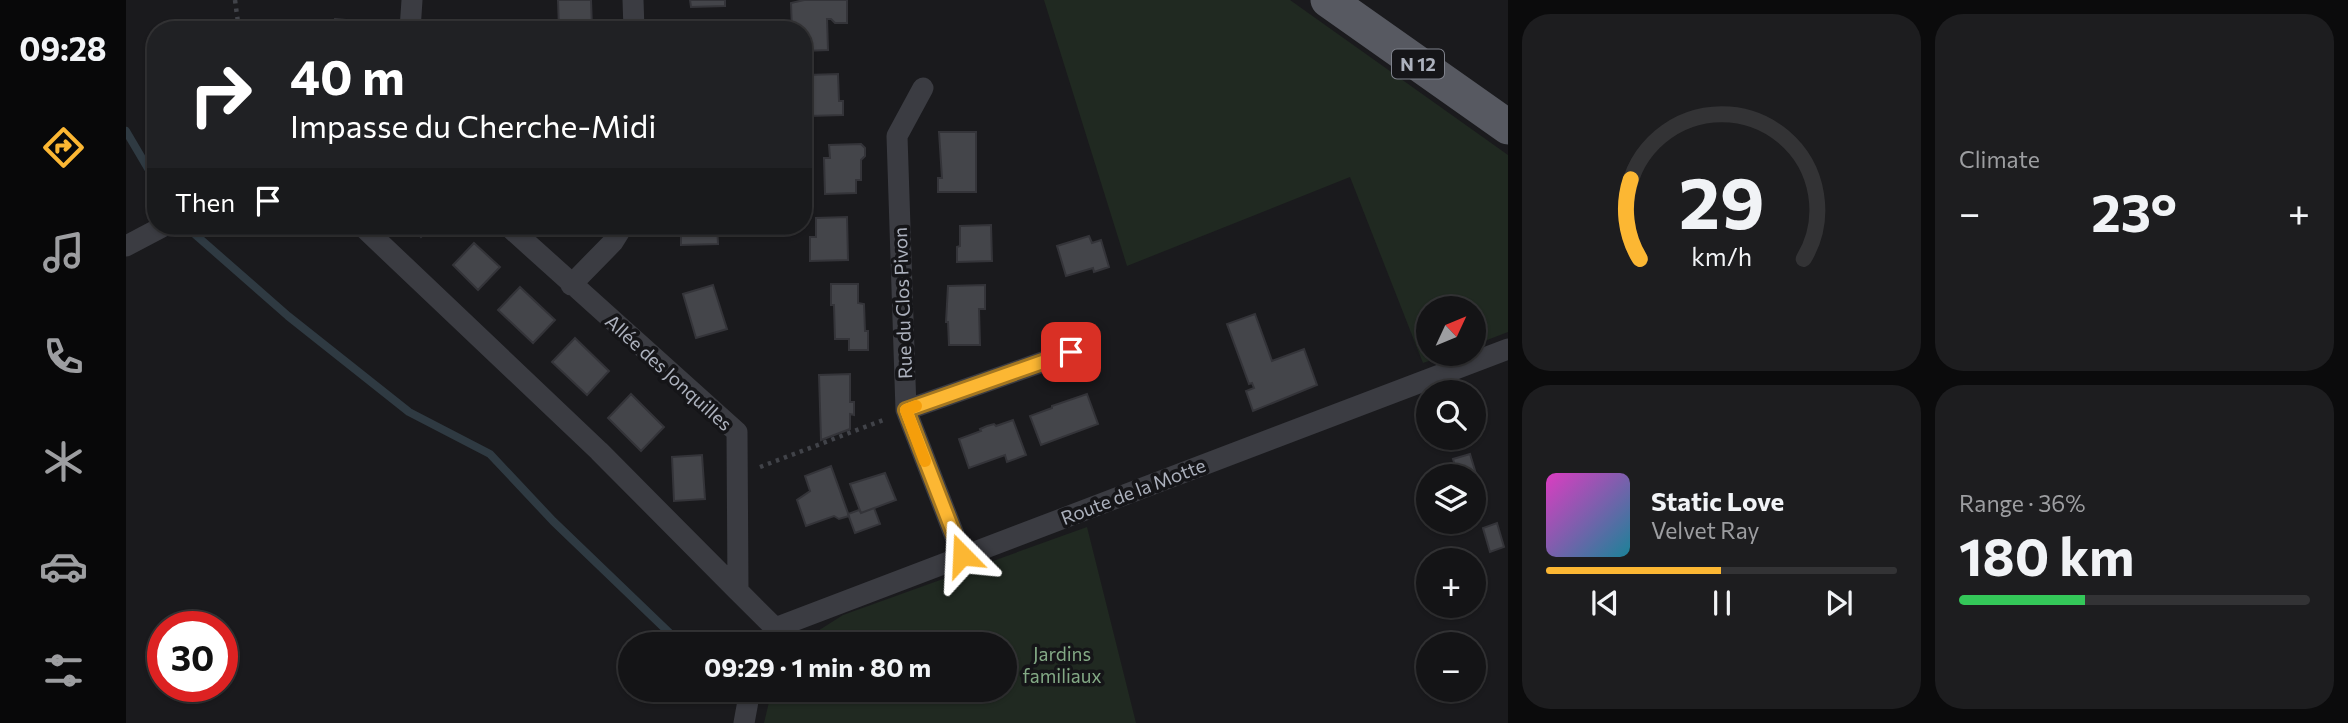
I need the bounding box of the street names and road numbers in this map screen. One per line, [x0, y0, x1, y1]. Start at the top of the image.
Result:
road number: N 12 [1392, 50, 1444, 78]
street label: Rue du Clos Pivon [888, 227, 916, 379]
street label: Allée des Jonquilles [601, 309, 737, 435]
street label: Route de la Motte [1057, 453, 1209, 529]

